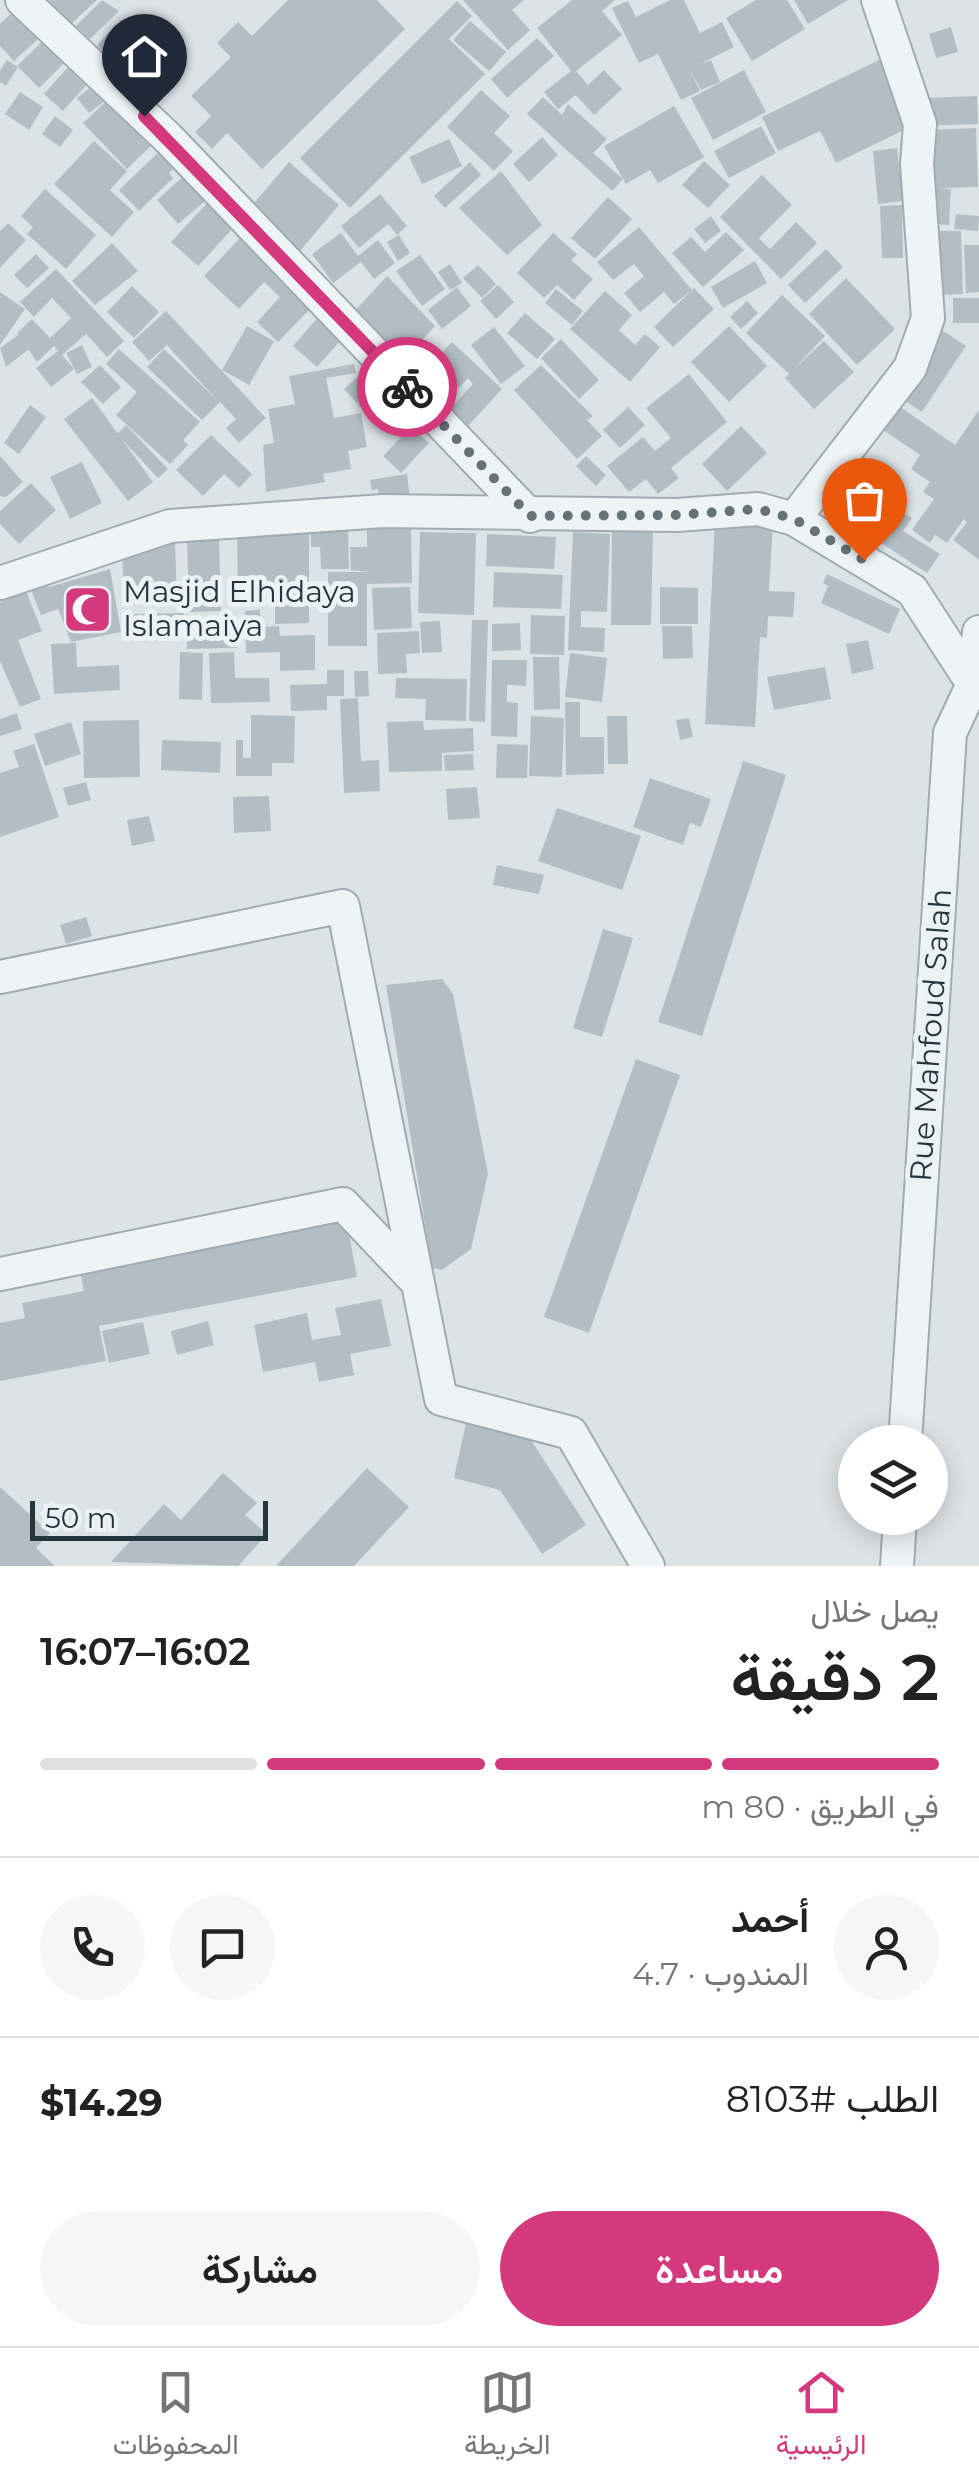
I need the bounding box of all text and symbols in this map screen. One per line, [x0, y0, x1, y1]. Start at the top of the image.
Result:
pin [102, 14, 187, 117]
icon: home [117, 29, 172, 84]
courier [357, 337, 457, 437]
icon: bike [380, 360, 435, 415]
pin [822, 458, 907, 561]
icon: bag [837, 473, 892, 528]
place label: Masjid Elhidaya Islamaiya [123, 573, 356, 644]
mosque icon: Masjid Elhidaya Islamaiya [62, 583, 114, 635]
street label: Rue Mahfoud Salah [902, 887, 959, 1183]
map controls [838, 1425, 948, 1535]
button: layers [838, 1425, 948, 1535]
scale bar [30, 1496, 268, 1540]
text: 50 m [45, 1501, 116, 1535]
text: يصل خلال [811, 1591, 939, 1630]
text: 16:02–16:07 [40, 1628, 250, 1675]
text: 2 دقيقة [731, 1637, 939, 1716]
text: في الطريق · 80 m [701, 1787, 939, 1826]
button: phone [40, 1895, 145, 2000]
button: chat [170, 1895, 275, 2000]
text: أحمد [731, 1895, 809, 1942]
button: person [834, 1895, 939, 2000]
text: المندوب · 4.7 [632, 1954, 809, 1993]
text: الطلب #8103 [726, 2075, 939, 2122]
text: $14.29 [40, 2079, 163, 2126]
button: مشاركة [40, 2211, 480, 2326]
button: مساعدة [500, 2211, 939, 2326]
tab: المحفوظات [113, 2365, 239, 2469]
tab: الخريطة [464, 2365, 551, 2469]
tab: الرئيسية [776, 2365, 866, 2469]

